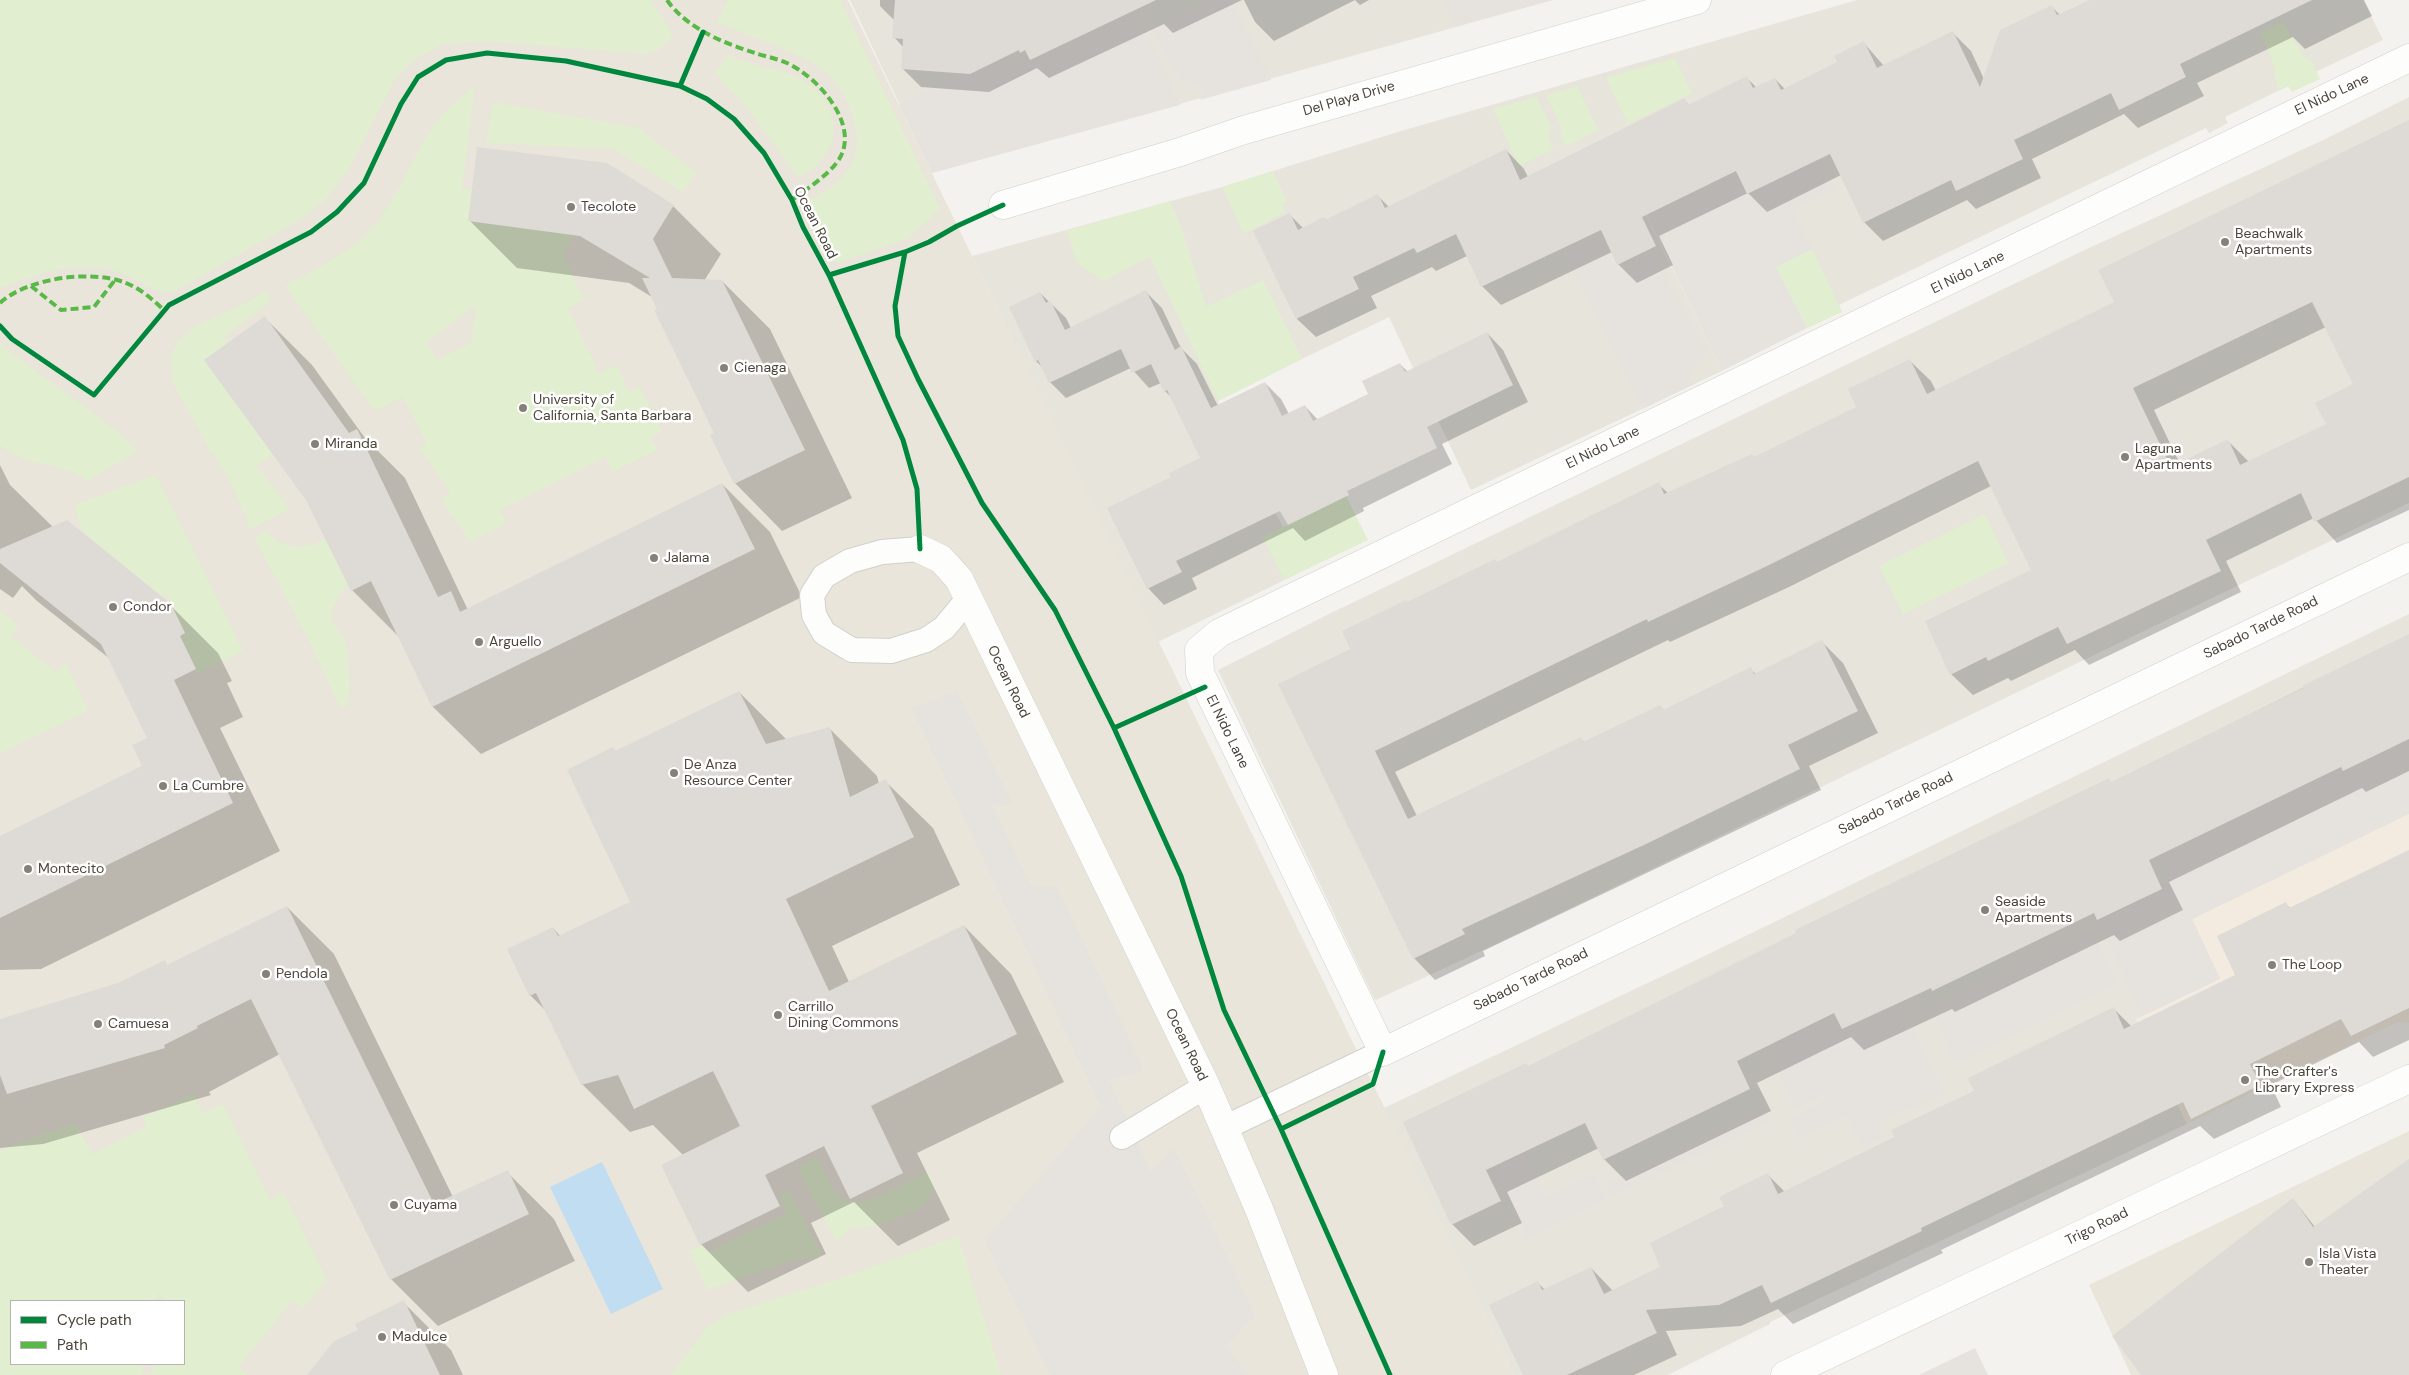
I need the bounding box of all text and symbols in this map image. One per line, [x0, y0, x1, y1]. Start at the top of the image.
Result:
street label: El Nido Lane [2292, 71, 2372, 119]
street label: Del Playa Drive [1301, 78, 1397, 120]
street label: Ocean Road [790, 184, 840, 262]
place label: Tecolote [581, 199, 636, 215]
marker: Tecolote [565, 201, 577, 213]
place label: Beachwalk Apartments [2235, 226, 2312, 258]
marker: Beachwalk Apartments [2219, 236, 2231, 248]
street label: El Nido Lane [1929, 248, 2007, 298]
place label: Cienaga [734, 360, 786, 376]
marker: Cienaga [718, 362, 730, 374]
place label: University of California, Santa Barbara [533, 392, 691, 424]
marker: University of California, Santa Barbara [517, 402, 529, 414]
street label: El Nido Lane [1564, 423, 1642, 473]
place label: Miranda [325, 436, 377, 452]
marker: Miranda [309, 438, 321, 450]
place label: Laguna Apartments [2135, 441, 2212, 474]
marker: Laguna Apartments [2119, 451, 2131, 463]
place label: Jalama [664, 550, 709, 566]
marker: Jalama [648, 552, 660, 564]
street label: Sabado Tarde Road [2201, 593, 2321, 663]
place label: Condor [123, 599, 172, 615]
marker: Condor [107, 601, 119, 613]
place label: Arguello [489, 634, 542, 650]
marker: Arguello [473, 636, 485, 648]
street label: Ocean Road [983, 643, 1033, 721]
street label: El Nido Lane [1202, 693, 1252, 771]
place label: De Anza Resource Center [684, 757, 792, 790]
marker: De Anza Resource Center [668, 767, 680, 779]
street label: Sabado Tarde Road [1836, 769, 1956, 839]
place label: La Cumbre [173, 778, 244, 794]
marker: La Cumbre [157, 780, 169, 792]
place label: Montecito [38, 861, 104, 877]
marker: Montecito [22, 863, 34, 875]
place label: Seaside Apartments [1995, 894, 2072, 926]
marker: Seaside Apartments [1979, 904, 1991, 916]
street label: Sabado Tarde Road [1471, 945, 1591, 1015]
place label: The Loop [2282, 957, 2342, 973]
marker: The Loop [2266, 959, 2278, 971]
place label: Pendola [276, 966, 328, 982]
marker: Pendola [260, 968, 272, 980]
place label: Carrillo Dining Commons [788, 999, 899, 1032]
street label: Ocean Road [1161, 1006, 1211, 1084]
marker: Carrillo Dining Commons [772, 1009, 784, 1021]
place label: Camuesa [108, 1016, 169, 1032]
marker: Camuesa [92, 1018, 104, 1030]
place label: The Crafter's Library Express [2255, 1064, 2355, 1096]
marker: The Crafter's Library Express [2239, 1074, 2251, 1086]
place label: Cuyama [404, 1197, 457, 1213]
marker: Cuyama [388, 1199, 400, 1211]
street label: Trigo Road [2063, 1205, 2131, 1249]
place label: Isla Vista Theater [2319, 1246, 2376, 1278]
marker: Isla Vista Theater [2303, 1256, 2315, 1268]
legend [10, 1300, 185, 1365]
text: Cycle path [57, 1310, 132, 1330]
place label: Madulce [392, 1329, 447, 1345]
marker: Madulce [376, 1331, 388, 1343]
text: Path [57, 1335, 88, 1355]

